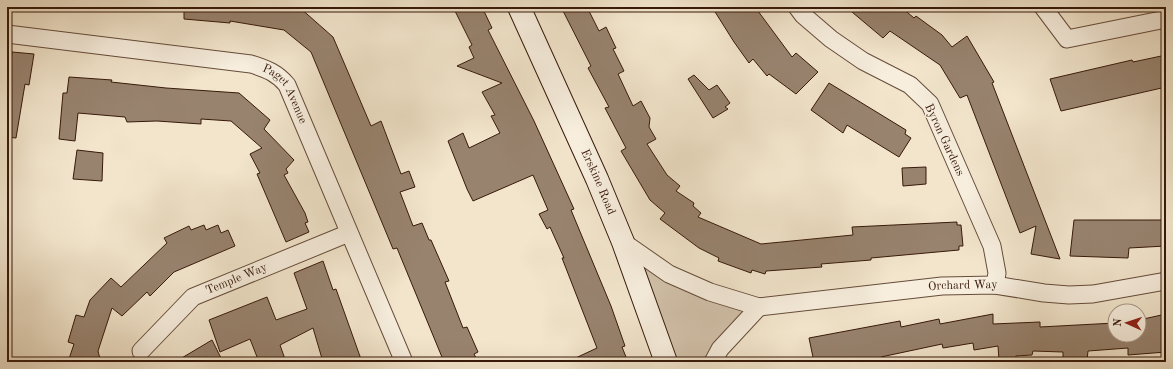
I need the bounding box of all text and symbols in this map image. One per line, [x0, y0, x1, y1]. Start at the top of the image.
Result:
street label: Paget Avenue [261, 63, 309, 126]
street label: Byron Gardens [922, 102, 966, 178]
street label: Erskine Road [578, 147, 617, 217]
street label: Temple Way [204, 261, 270, 297]
street label: Orchard Way [927, 279, 998, 294]
north arrow [1107, 303, 1147, 343]
text: N [1113, 317, 1124, 327]

